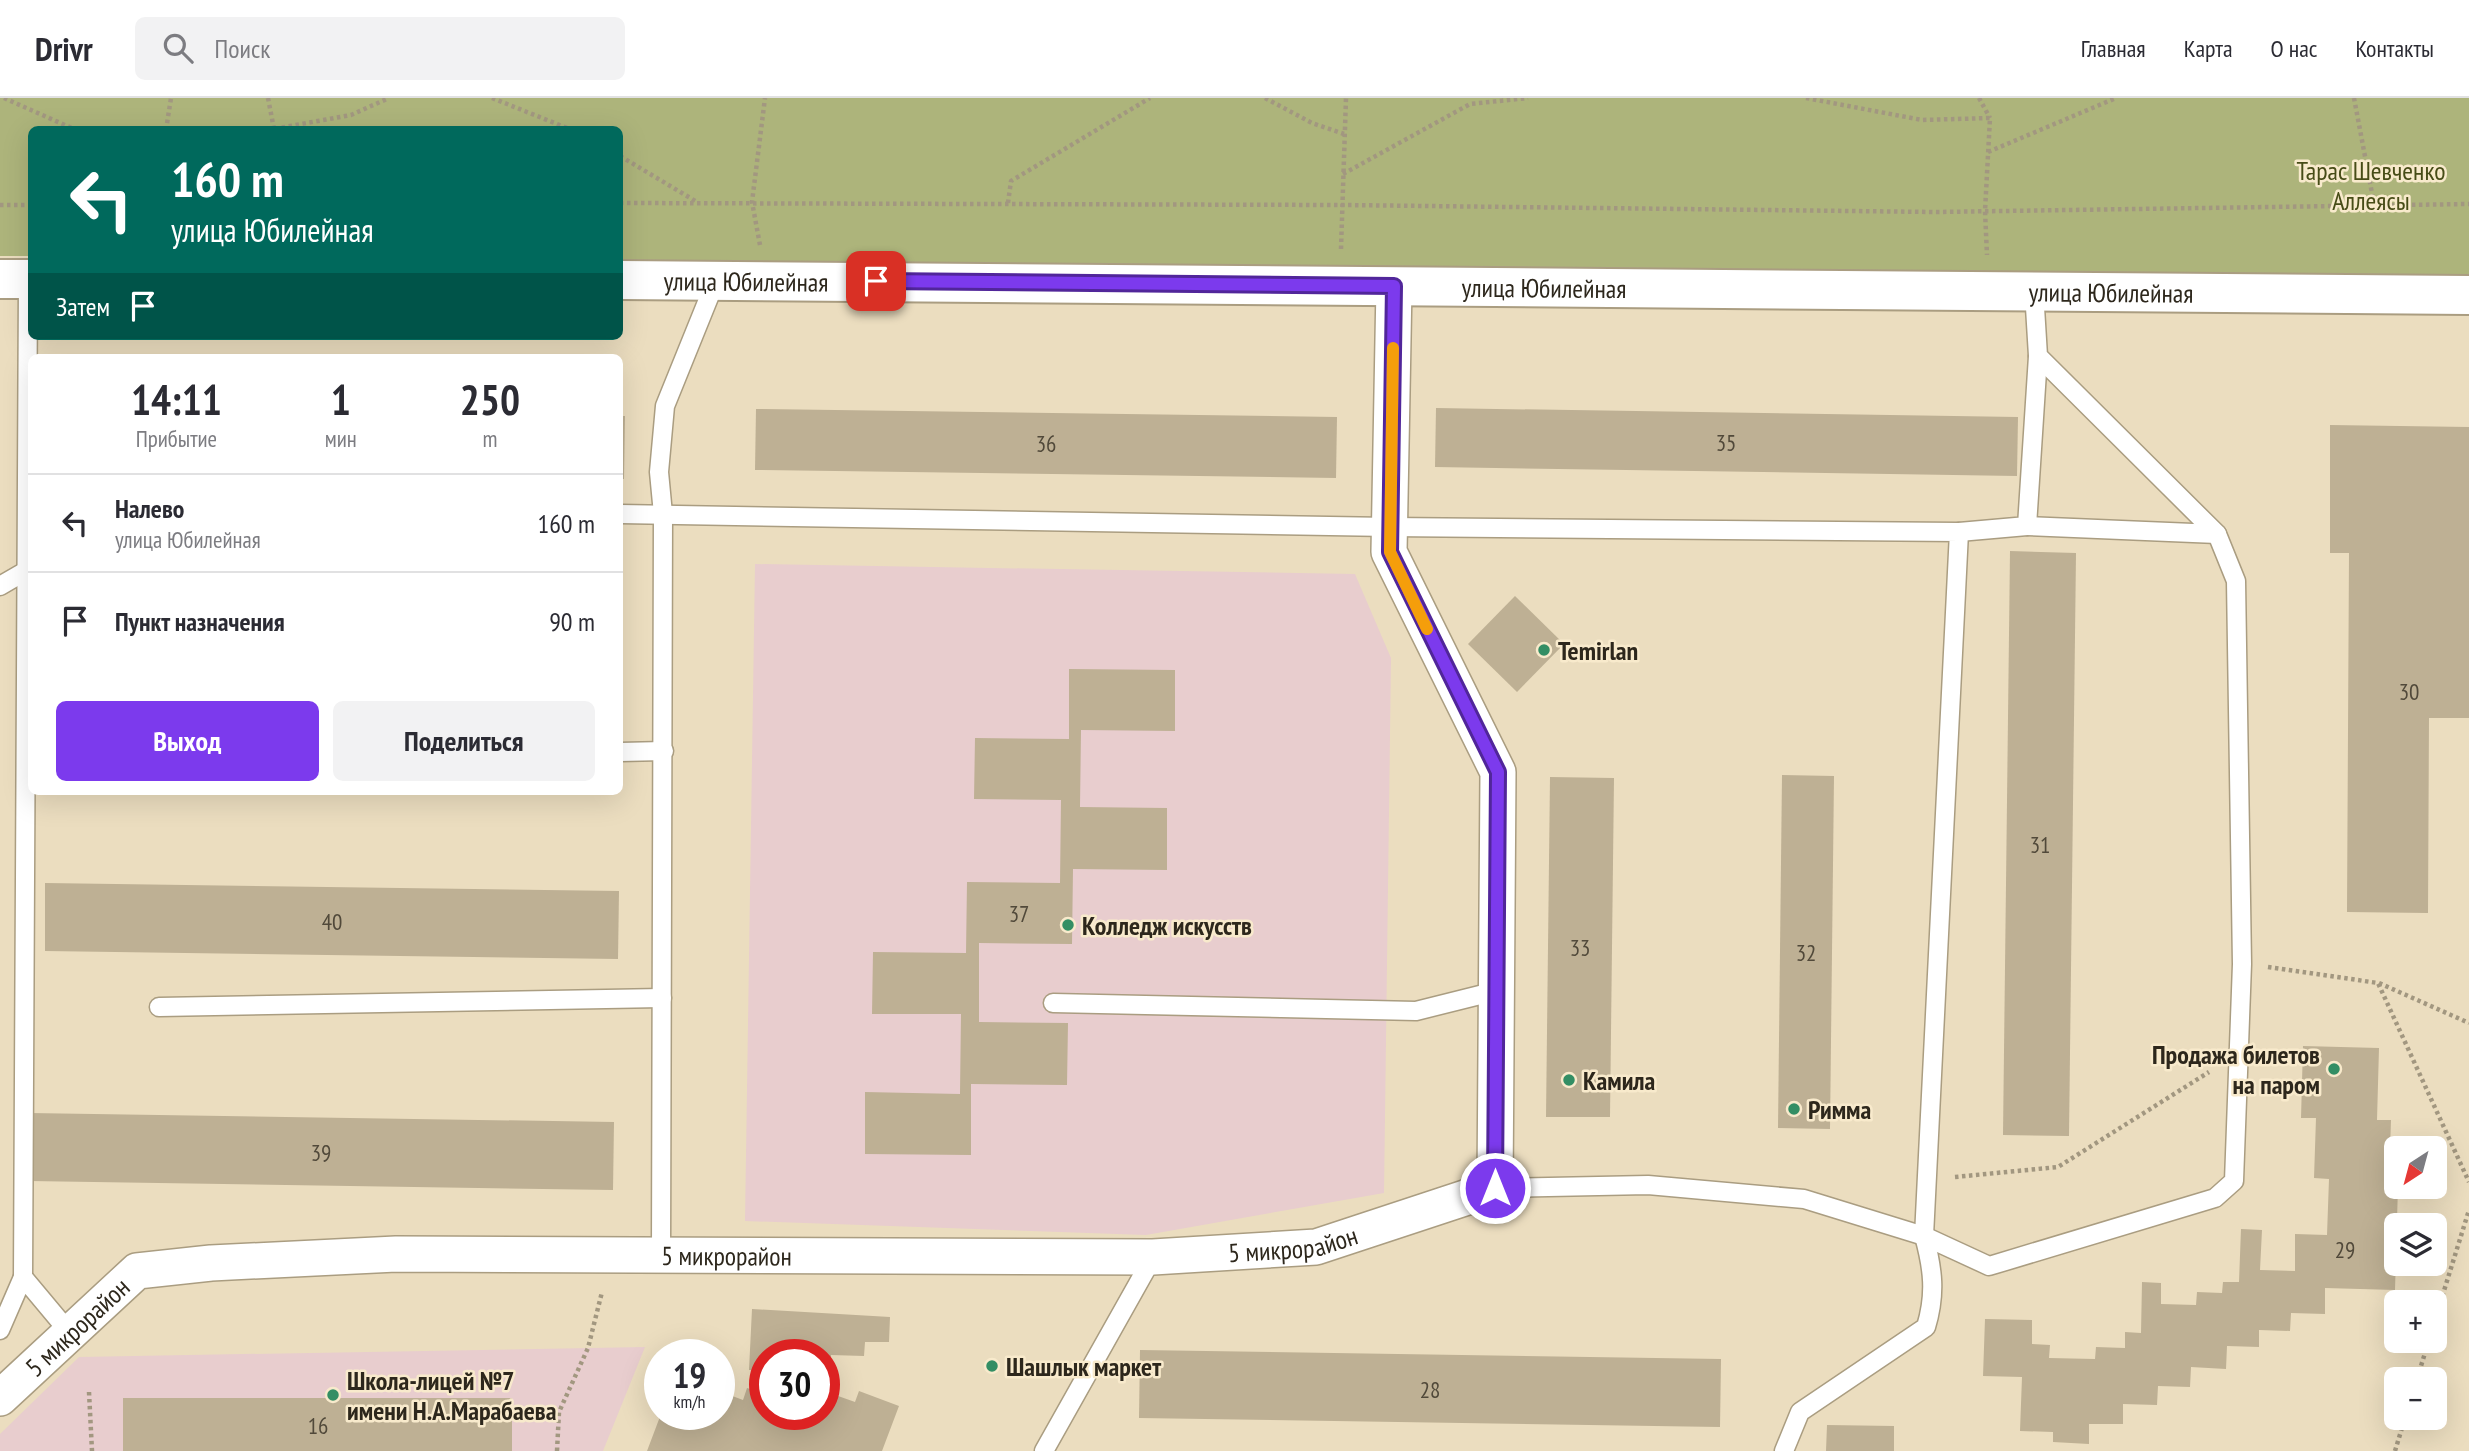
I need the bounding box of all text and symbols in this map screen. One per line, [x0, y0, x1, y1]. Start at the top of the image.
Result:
search box [135, 17, 625, 80]
text: Drivr [35, 27, 93, 70]
icon: search [159, 29, 197, 67]
text: Поиск [215, 32, 270, 65]
text: Главная [2081, 33, 2146, 64]
text: Карта [2184, 33, 2233, 64]
text: О нас [2271, 33, 2317, 64]
text: Контакты [2355, 33, 2434, 64]
text: 160 m [171, 147, 284, 211]
icon: left [56, 154, 147, 245]
park label: Тарас Шевченко Аллеясы [2297, 154, 2445, 217]
text: улица Юбилейная [171, 209, 374, 251]
pin [846, 251, 906, 311]
icon: arrive [857, 262, 895, 300]
street label: улица Юбилейная [663, 264, 829, 298]
street label: улица Юбилейная [1461, 270, 1626, 305]
street label: улица Юбилейная [2028, 275, 2193, 309]
icon: arrive [124, 287, 162, 325]
text: Затем [56, 290, 110, 323]
text: 14:11 [131, 372, 222, 427]
text: 1 [331, 372, 351, 427]
text: 250 [460, 372, 520, 427]
text: Прибытие [136, 424, 217, 453]
text: мин [325, 424, 357, 453]
text: m [482, 424, 497, 453]
house number: 35 [1716, 428, 1736, 457]
house number: 36 [1036, 429, 1056, 458]
text: Налево [115, 492, 184, 525]
icon: left [56, 504, 94, 542]
text: 160 m [537, 507, 595, 540]
text: улица Юбилейная [115, 525, 261, 554]
icon: arrive [56, 602, 94, 640]
text: Пункт назначения [115, 605, 285, 638]
text: 90 m [549, 605, 595, 638]
place label: Temirlan [1558, 634, 1638, 667]
marker: Temirlan [1536, 642, 1552, 658]
house number: 30 [2399, 677, 2419, 706]
button: Выход [56, 701, 319, 781]
button: Поделиться [333, 701, 595, 781]
house number: 31 [2030, 830, 2050, 859]
house number: 37 [1009, 899, 1029, 928]
house number: 40 [322, 907, 342, 936]
place label: Колледж искусств [1082, 909, 1252, 942]
marker: Колледж искусств [1060, 917, 1076, 933]
house number: 33 [1570, 933, 1590, 962]
house number: 32 [1796, 938, 1816, 967]
place label: Продажа билетов на паром [2152, 1038, 2320, 1101]
marker: Продажа билетов на паром [2326, 1061, 2342, 1077]
place label: Камила [1583, 1064, 1655, 1097]
marker: Камила [1561, 1072, 1577, 1088]
place label: Римма [1808, 1093, 1871, 1126]
marker: Римма [1786, 1101, 1802, 1117]
north arrow [2384, 1136, 2446, 1199]
map controls [2384, 1136, 2447, 1430]
house number: 39 [311, 1138, 331, 1167]
position arrow [1458, 1151, 1532, 1225]
button: layers [2384, 1213, 2447, 1276]
street label: 5 микрорайон [1227, 1218, 1362, 1269]
house number: 29 [2335, 1235, 2355, 1264]
street label: 5 микрорайон [661, 1239, 792, 1272]
street label: 5 микрорайон [18, 1270, 136, 1383]
button: + [2384, 1290, 2447, 1353]
speed limit sign: 30 [749, 1339, 840, 1430]
place label: Шашлык маркет [1006, 1350, 1161, 1383]
text: 19 [673, 1352, 706, 1398]
marker: Шашлык маркет [984, 1358, 1000, 1374]
place label: Школа-лицей №7 имени Н.А.Марабаева [347, 1364, 556, 1427]
button: − [2384, 1367, 2447, 1430]
house number: 28 [1420, 1375, 1440, 1404]
marker: Школа-лицей №7 имени Н.А.Марабаева [325, 1387, 341, 1403]
text: km/h [674, 1390, 705, 1413]
house number: 16 [308, 1411, 328, 1440]

